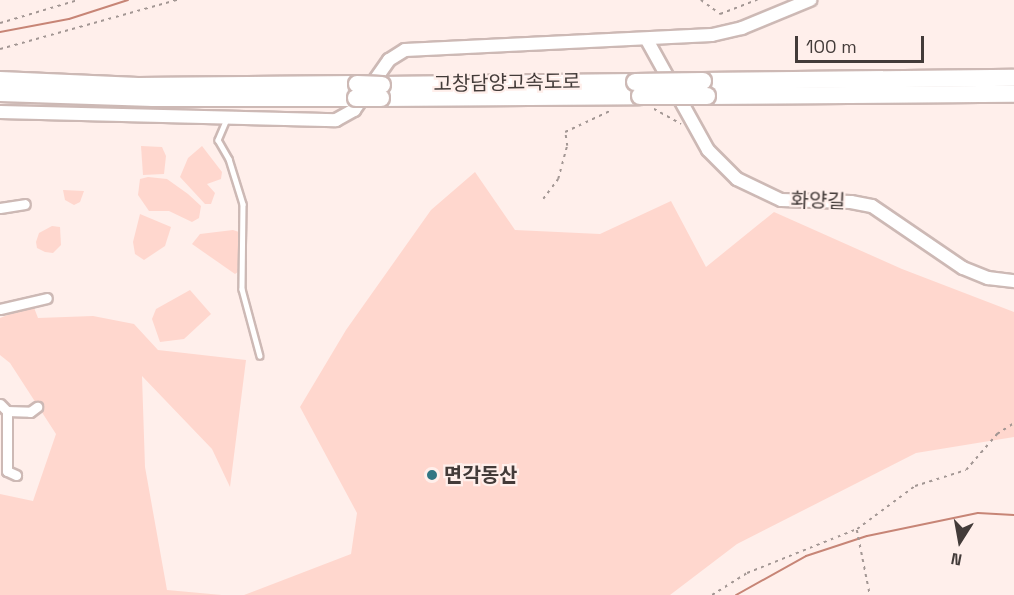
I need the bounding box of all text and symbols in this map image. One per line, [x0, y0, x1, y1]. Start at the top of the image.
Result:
scale bar [798, 24, 927, 62]
text: 100 m [806, 35, 857, 58]
street label: 고창담양고속도로 [433, 70, 581, 96]
street label: 화양길 [790, 188, 846, 214]
place label: 면각동산 [444, 463, 518, 487]
marker: 면각동산 [425, 468, 439, 482]
north arrow [930, 511, 990, 571]
text: N [949, 548, 964, 570]

